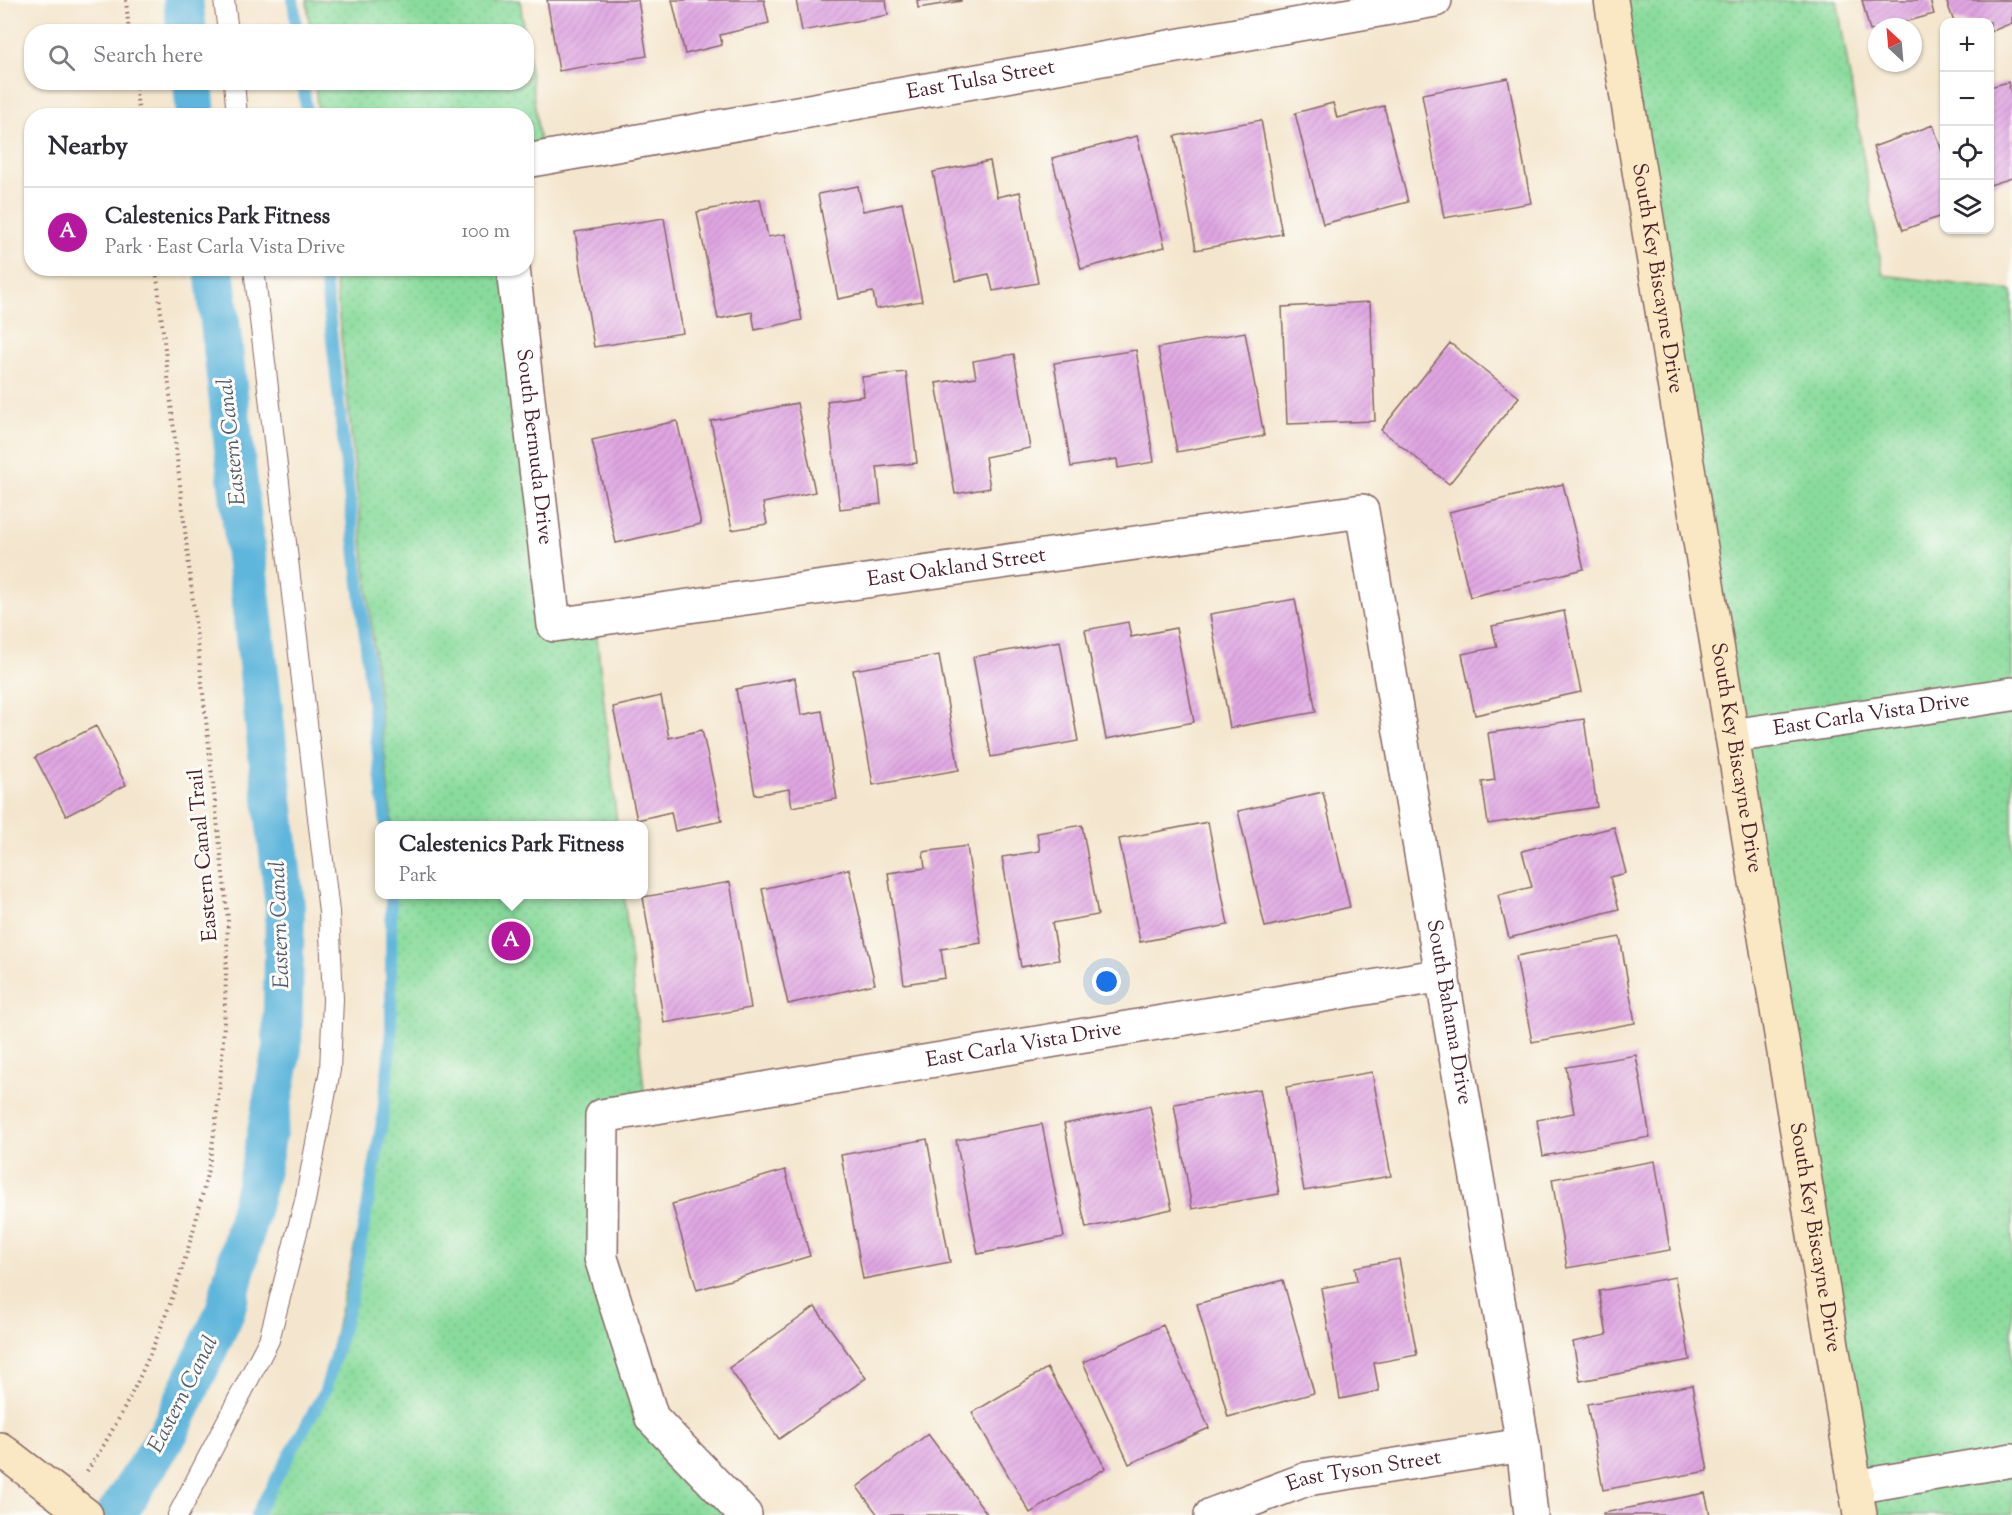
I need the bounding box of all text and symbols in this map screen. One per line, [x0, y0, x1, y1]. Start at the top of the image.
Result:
north arrow [1868, 18, 1922, 72]
map controls [1940, 18, 1994, 234]
button: + [1940, 18, 1994, 72]
search box [24, 24, 534, 90]
icon: search [45, 41, 78, 74]
text: Search here [93, 41, 203, 73]
street label: East Tulsa Street [904, 53, 1057, 108]
button: − [1940, 72, 1994, 126]
button: locate [1940, 126, 1994, 180]
text: Nearby [48, 129, 128, 166]
street label: South Key Biscayne Drive [1623, 161, 1690, 396]
button: layers [1940, 180, 1994, 234]
text: Calestenics Park Fitness [105, 202, 330, 234]
text: A [59, 218, 76, 247]
text: 100 m [461, 218, 510, 247]
text: Park · East Carla Vista Drive [105, 234, 345, 263]
street label: South Bermuda Drive [507, 347, 560, 546]
water label: Eastern Canal [210, 376, 256, 507]
street label: East Oakland Street [866, 541, 1048, 596]
street label: South Key Biscayne Drive [1702, 641, 1769, 875]
street label: East Carla Vista Drive [1771, 686, 1972, 745]
street label: Eastern Canal Trail [181, 767, 226, 943]
popup [375, 821, 648, 899]
text: Calestenics Park Fitness [399, 830, 624, 862]
water label: Eastern Canal [263, 860, 299, 989]
text: Park [399, 862, 437, 891]
street label: South Bahama Drive [1418, 917, 1479, 1107]
pin: A [492, 918, 530, 964]
your location [1092, 967, 1121, 996]
street label: East Carla Vista Drive [924, 1014, 1124, 1076]
street label: South Key Biscayne Drive [1781, 1120, 1848, 1355]
water label: Eastern Canal [141, 1331, 227, 1459]
street label: East Tyson Street [1282, 1443, 1443, 1500]

